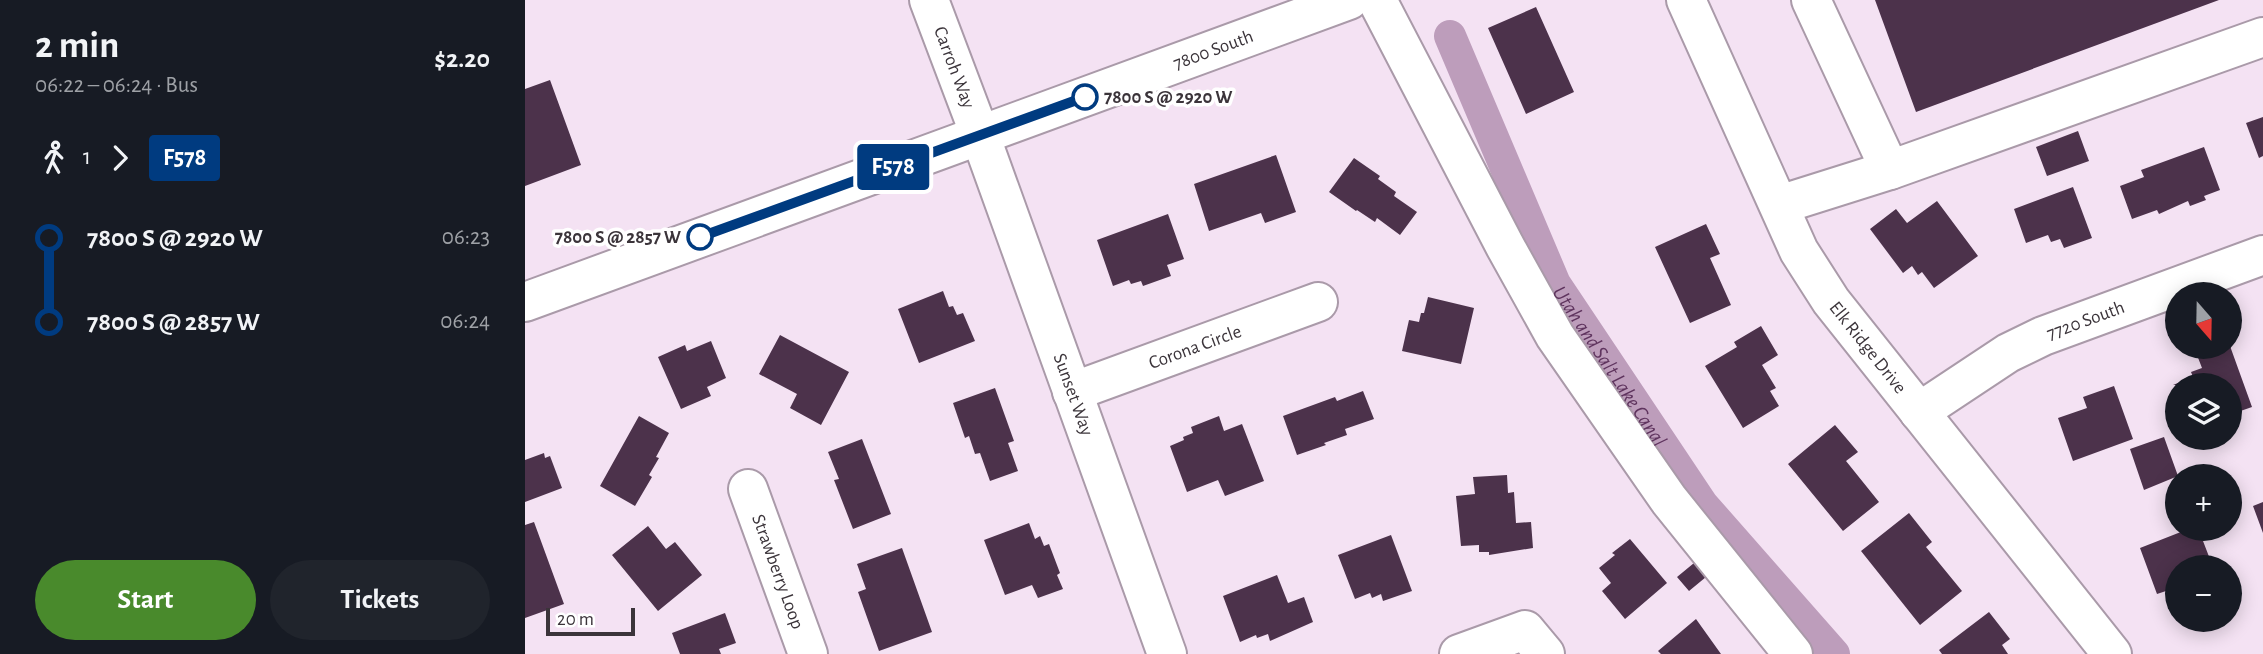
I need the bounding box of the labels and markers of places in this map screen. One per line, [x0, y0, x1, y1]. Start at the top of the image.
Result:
marker: 7800 S @ 2920 W [1072, 84, 1098, 110]
place label: 7800 S @ 2920 W [1104, 88, 1233, 107]
marker: 7800 S @ 2857 W [687, 224, 713, 250]
place label: 7800 S @ 2857 W [555, 228, 682, 247]

